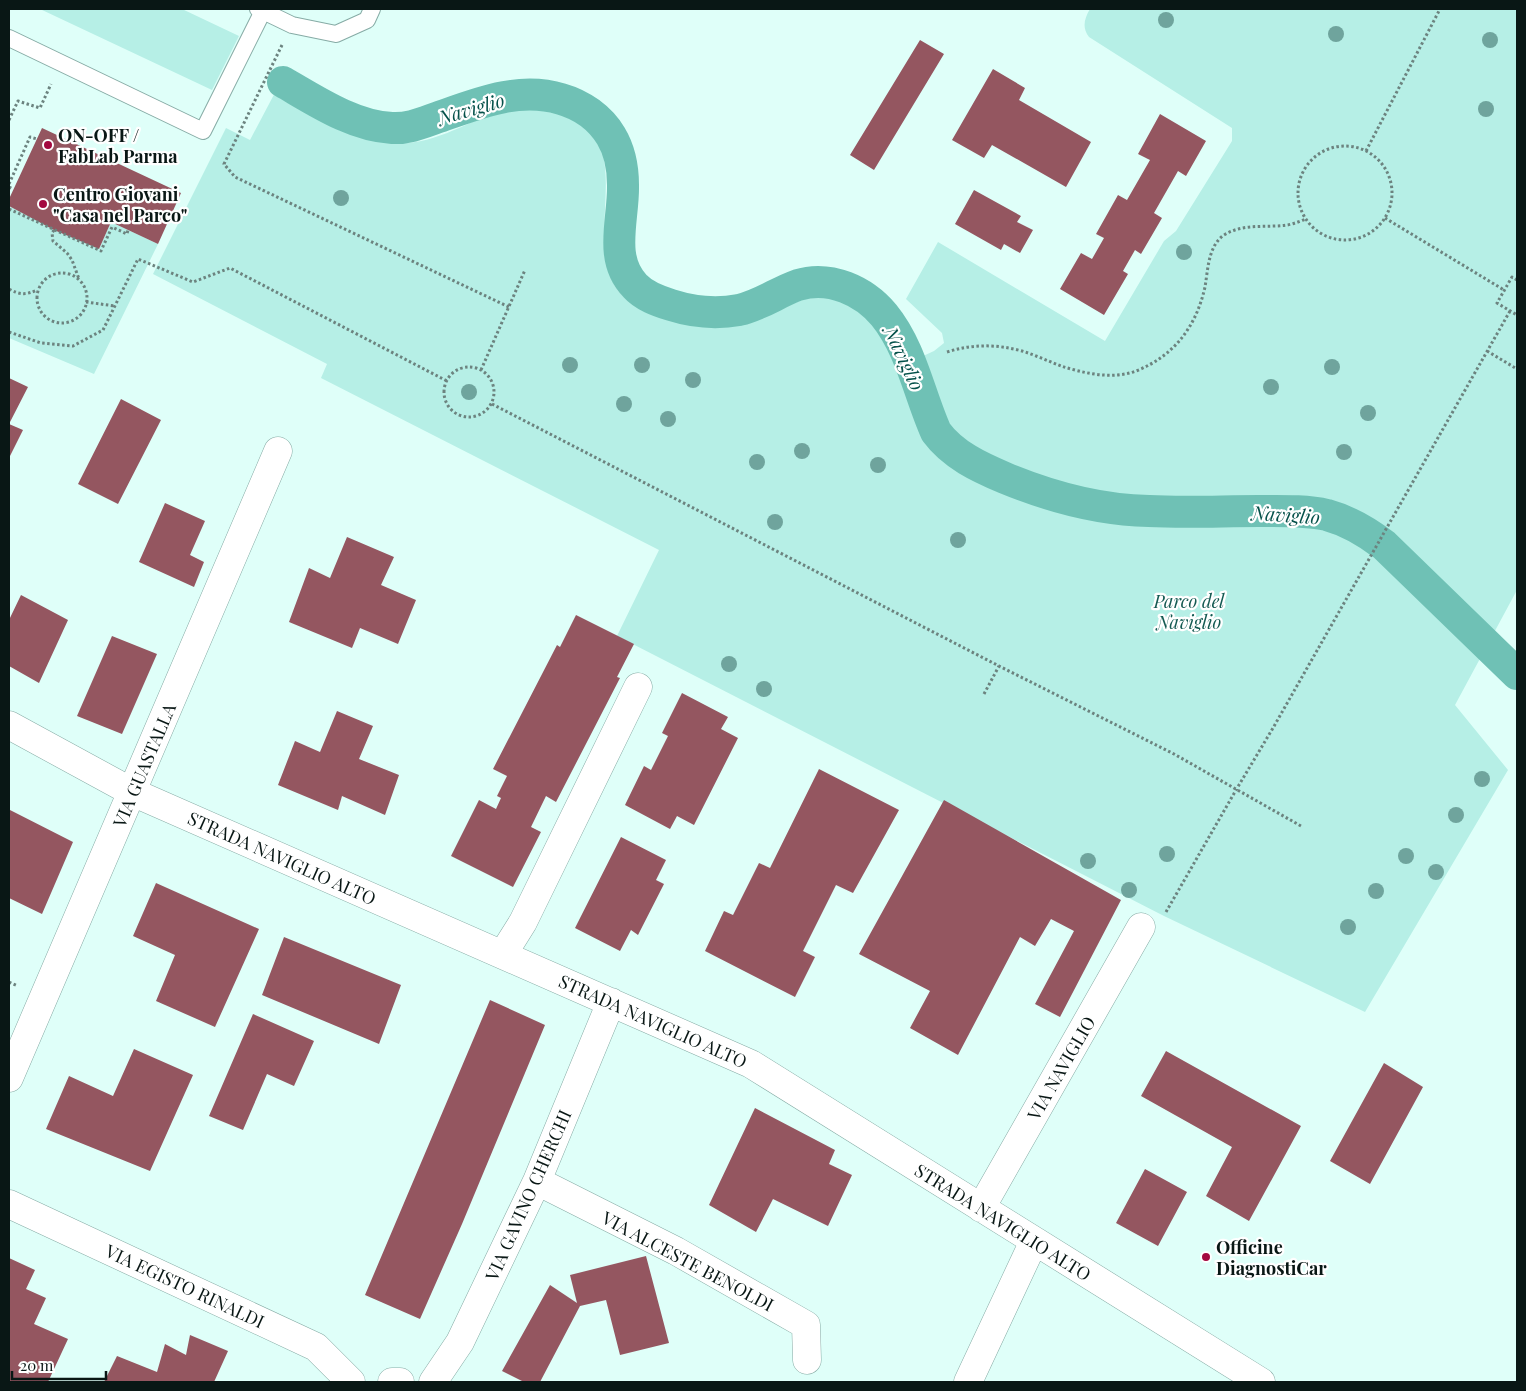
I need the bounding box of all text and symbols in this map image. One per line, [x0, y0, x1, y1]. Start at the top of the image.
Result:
water label: Naviglio [433, 86, 507, 130]
place label: ON-OFF / FabLab Parma [58, 123, 178, 168]
marker: ON-OFF / FabLab Parma [42, 139, 54, 151]
place label: Centro Giovani "Casa nel Parco" [53, 182, 187, 227]
marker: Centro Giovani "Casa nel Parco" [37, 198, 49, 210]
water label: Naviglio [878, 320, 931, 394]
water label: Naviglio [1249, 499, 1321, 529]
park label: Parco del Naviglio [1153, 589, 1225, 634]
street label: VIA GUASTALLA [107, 699, 181, 832]
street label: STRADA NAVIGLIO ALTO [184, 806, 380, 910]
street label: STRADA NAVIGLIO ALTO [555, 969, 751, 1073]
street label: VIA NAVIGLIO [1021, 1012, 1100, 1125]
street label: VIA GAVINO CHERCHI [479, 1106, 577, 1285]
street label: STRADA NAVIGLIO ALTO [910, 1158, 1096, 1286]
street label: VIA ALCESTE BENOLDI [597, 1205, 778, 1316]
place label: Officine DiagnostiCar [1216, 1235, 1327, 1280]
street label: VIA EGISTO RINALDI [101, 1238, 268, 1333]
marker: Officine DiagnostiCar [1200, 1251, 1212, 1263]
scale bar [12, 1348, 106, 1380]
text: 20 m [20, 1355, 54, 1375]

